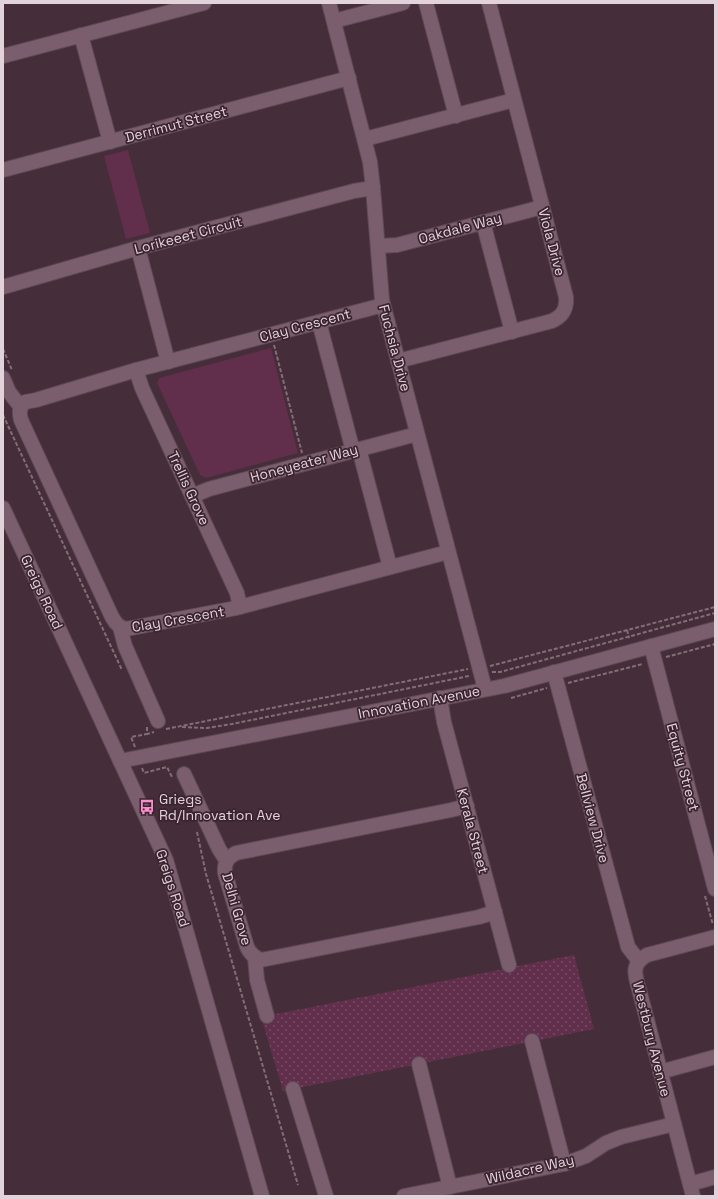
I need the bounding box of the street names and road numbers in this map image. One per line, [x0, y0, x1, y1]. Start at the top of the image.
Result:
street label: Derrimut Street [123, 102, 229, 146]
street label: Viola Drive [534, 206, 570, 278]
street label: Oakdale Way [416, 208, 504, 248]
street label: Lorikeeet Circuit [132, 212, 244, 258]
street label: Fuchsia Drive [375, 303, 415, 393]
street label: Clay Crescent [257, 304, 353, 346]
street label: Honeyeater Way [248, 440, 360, 486]
street label: Trellis Grove [164, 448, 214, 528]
street label: Greigs Road [17, 552, 67, 632]
street label: Clay Crescent [130, 602, 226, 636]
street label: Innovation Avenue [356, 681, 482, 723]
street label: Equity Street [663, 721, 703, 813]
street label: Bellview Drive [572, 771, 614, 865]
street label: Kerala Street [453, 786, 493, 876]
street label: Greigs Road [152, 847, 194, 929]
street label: Delhi Grove [218, 871, 256, 947]
street label: Westbury Avenue [629, 979, 675, 1099]
street label: Wildacre Way [484, 1150, 576, 1188]

